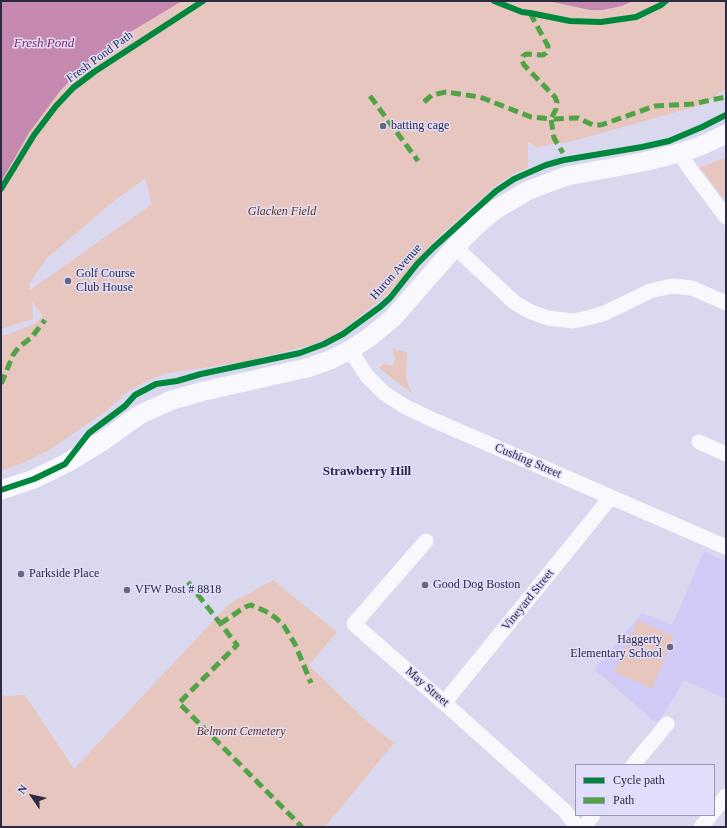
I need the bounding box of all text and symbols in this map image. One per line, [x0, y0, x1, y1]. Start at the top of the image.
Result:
street label: Fresh Pond Path [64, 28, 136, 86]
water label: Fresh Pond [14, 36, 74, 52]
place label: batting cage [391, 119, 449, 133]
marker: batting cage [378, 121, 388, 131]
park label: Glacken Field [248, 205, 316, 219]
street label: Huron Avenue [367, 241, 425, 303]
place label: Golf Course Club House [76, 267, 135, 295]
marker: Golf Course Club House [63, 276, 73, 286]
street label: Cushing Street [493, 441, 563, 481]
district label: Strawberry Hill [323, 464, 411, 480]
street label: Vineyard Street [499, 566, 557, 634]
place label: Parkside Place [29, 567, 99, 581]
marker: Parkside Place [16, 569, 26, 579]
place label: Good Dog Boston [433, 578, 520, 592]
marker: Good Dog Boston [420, 580, 430, 590]
place label: VFW Post # 8818 [135, 583, 221, 597]
marker: VFW Post # 8818 [122, 585, 132, 595]
place label: Haggerty Elementary School [570, 633, 662, 661]
marker: Haggerty Elementary School [665, 642, 675, 652]
street label: May Street [402, 664, 452, 710]
park label: Belmont Cemetery [197, 725, 285, 739]
legend [575, 764, 715, 816]
text: Cycle path [613, 773, 665, 787]
north arrow [12, 776, 52, 816]
text: N [15, 783, 29, 796]
text: Path [613, 793, 634, 807]

